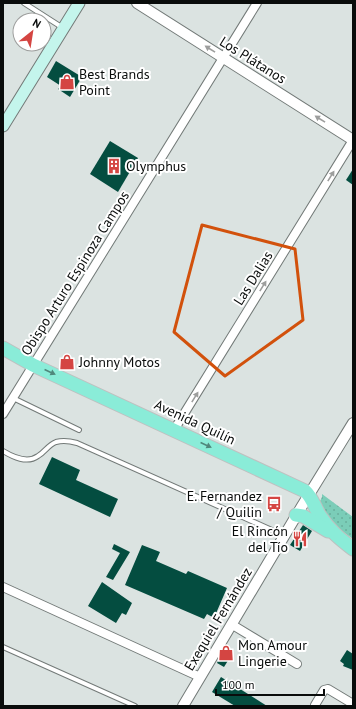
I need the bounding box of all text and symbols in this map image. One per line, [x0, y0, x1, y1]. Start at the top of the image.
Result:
north arrow [12, 12, 52, 52]
text: N [30, 15, 44, 31]
street label: Los Plátanos [216, 32, 290, 88]
one-way arrow [205, 45, 215, 53]
place label: Best Brands Point [79, 65, 150, 99]
shop icon: Best Brands Point [58, 73, 76, 91]
one-way arrow [314, 115, 326, 122]
building icon: Olymphus [105, 157, 123, 175]
place label: Olymphus [126, 157, 186, 175]
one-way arrow [327, 171, 335, 181]
street label: Obispo Arturo Espinoza Campos [17, 187, 133, 359]
street label: Las Dalias [229, 248, 277, 308]
one-way arrow [259, 280, 266, 292]
shop icon: Johnny Motos [58, 353, 76, 371]
place label: Johnny Motos [78, 353, 160, 371]
one-way arrow [44, 370, 56, 376]
one-way arrow [191, 391, 198, 403]
street label: Avenida Quilín [152, 395, 238, 449]
one-way arrow [200, 442, 211, 448]
place label: E. Fernandez / Quilin [187, 487, 262, 521]
bus stop icon: E. Fernandez / Quilin [265, 495, 283, 513]
place label: El Rincón del Tío [232, 522, 288, 556]
restaurant icon: El Rincón del Tío [291, 530, 309, 548]
street label: Exequiel Fernández [180, 564, 256, 674]
place label: Mon Amour Lingerie [238, 636, 307, 670]
shop icon: Mon Amour Lingerie [217, 644, 235, 662]
scale bar [216, 671, 324, 697]
text: 100 m [222, 677, 255, 692]

